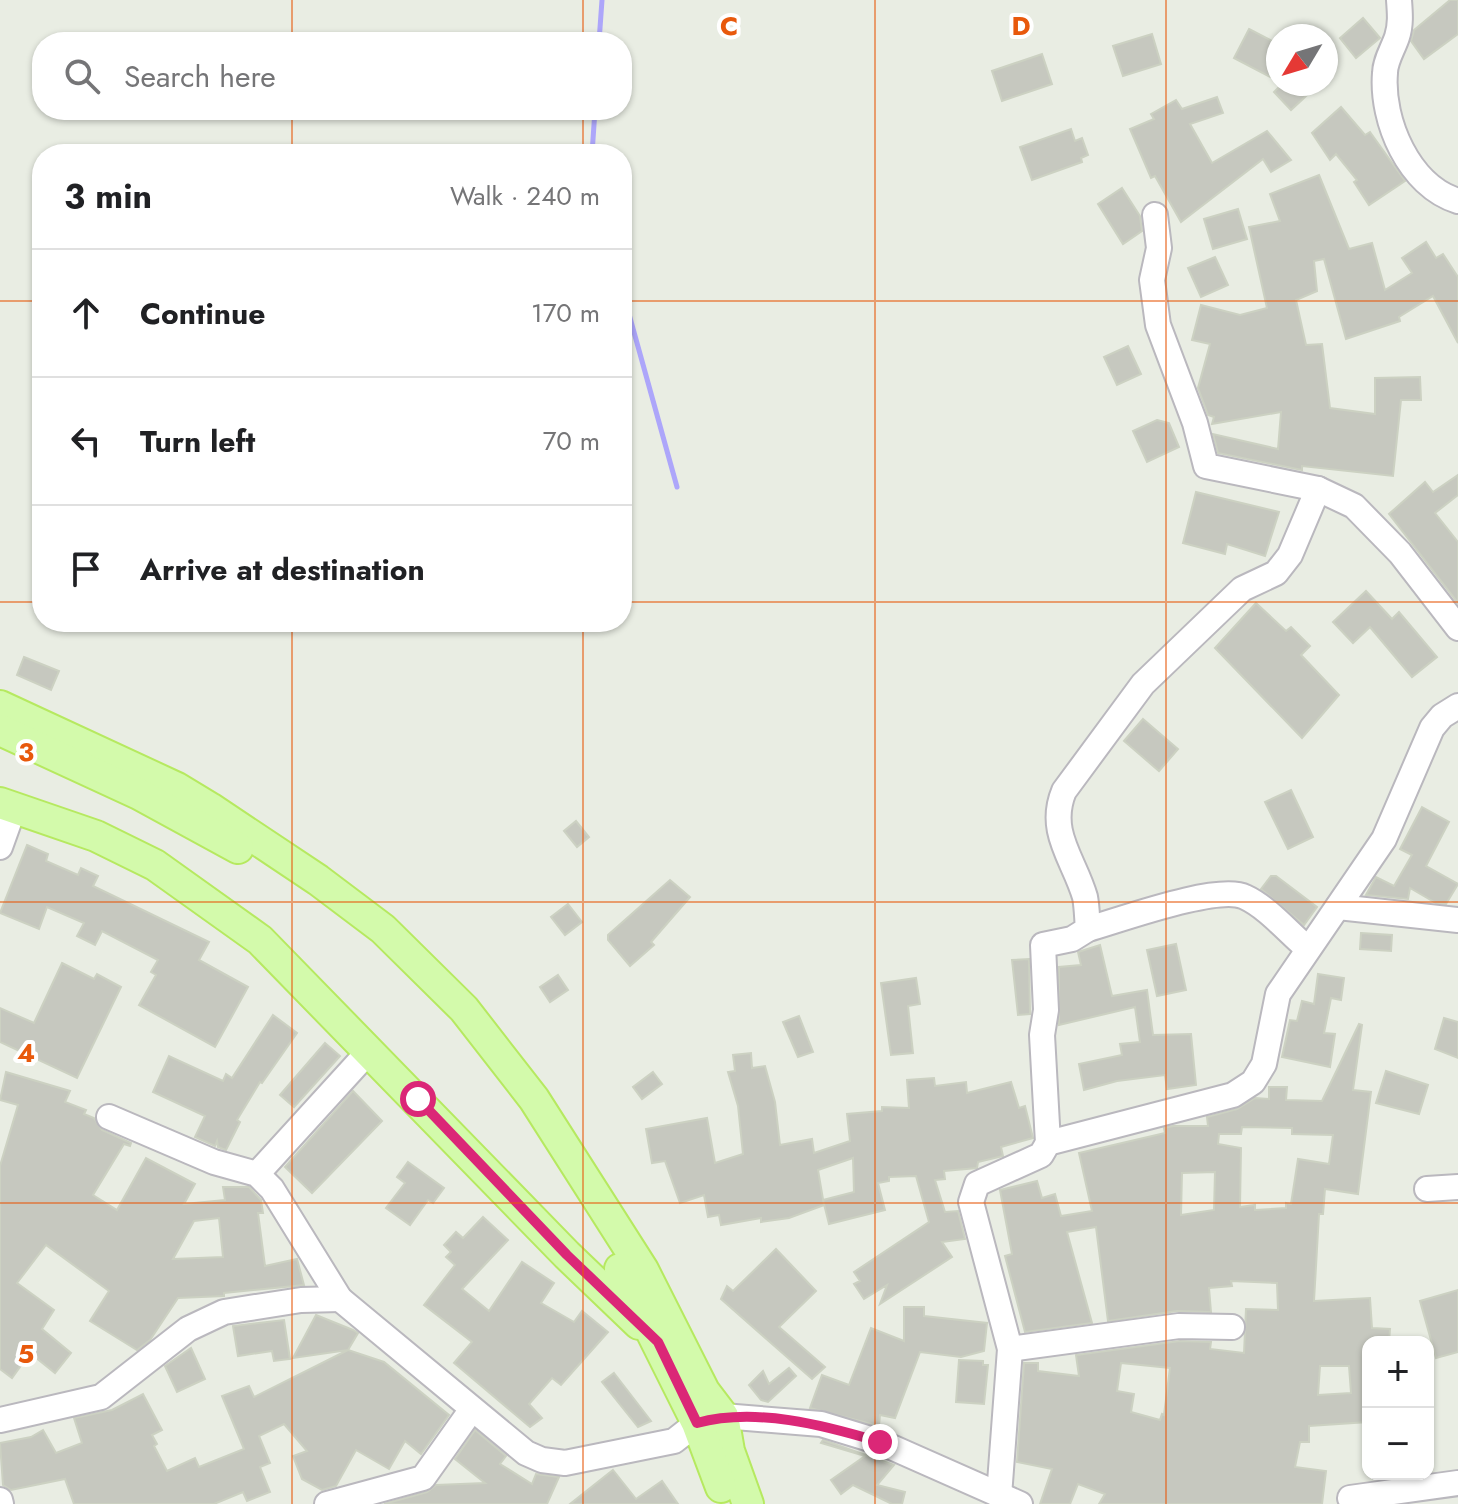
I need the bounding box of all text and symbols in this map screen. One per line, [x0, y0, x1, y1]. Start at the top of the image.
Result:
text: C [720, 7, 738, 45]
text: D [1011, 7, 1031, 45]
north arrow [1266, 24, 1338, 96]
search box [32, 32, 632, 120]
icon: search [60, 54, 104, 98]
text: Search here [124, 55, 276, 98]
text: 3 min [64, 172, 152, 221]
text: Walk · 240 m [450, 177, 600, 215]
icon: ahead [64, 291, 108, 335]
text: Continue [140, 292, 266, 335]
text: 170 m [531, 294, 600, 332]
icon: left [64, 419, 108, 463]
text: Turn left [140, 420, 255, 463]
text: 70 m [543, 422, 600, 460]
icon: arrive [64, 547, 108, 591]
text: Arrive at destination [140, 548, 425, 591]
text: 3 [18, 733, 34, 771]
text: 4 [17, 1034, 35, 1072]
route start [400, 1081, 436, 1117]
text: 5 [18, 1335, 34, 1373]
map controls [1362, 1336, 1434, 1480]
button: + [1362, 1336, 1434, 1408]
button: − [1362, 1408, 1434, 1480]
route end [862, 1424, 898, 1460]

